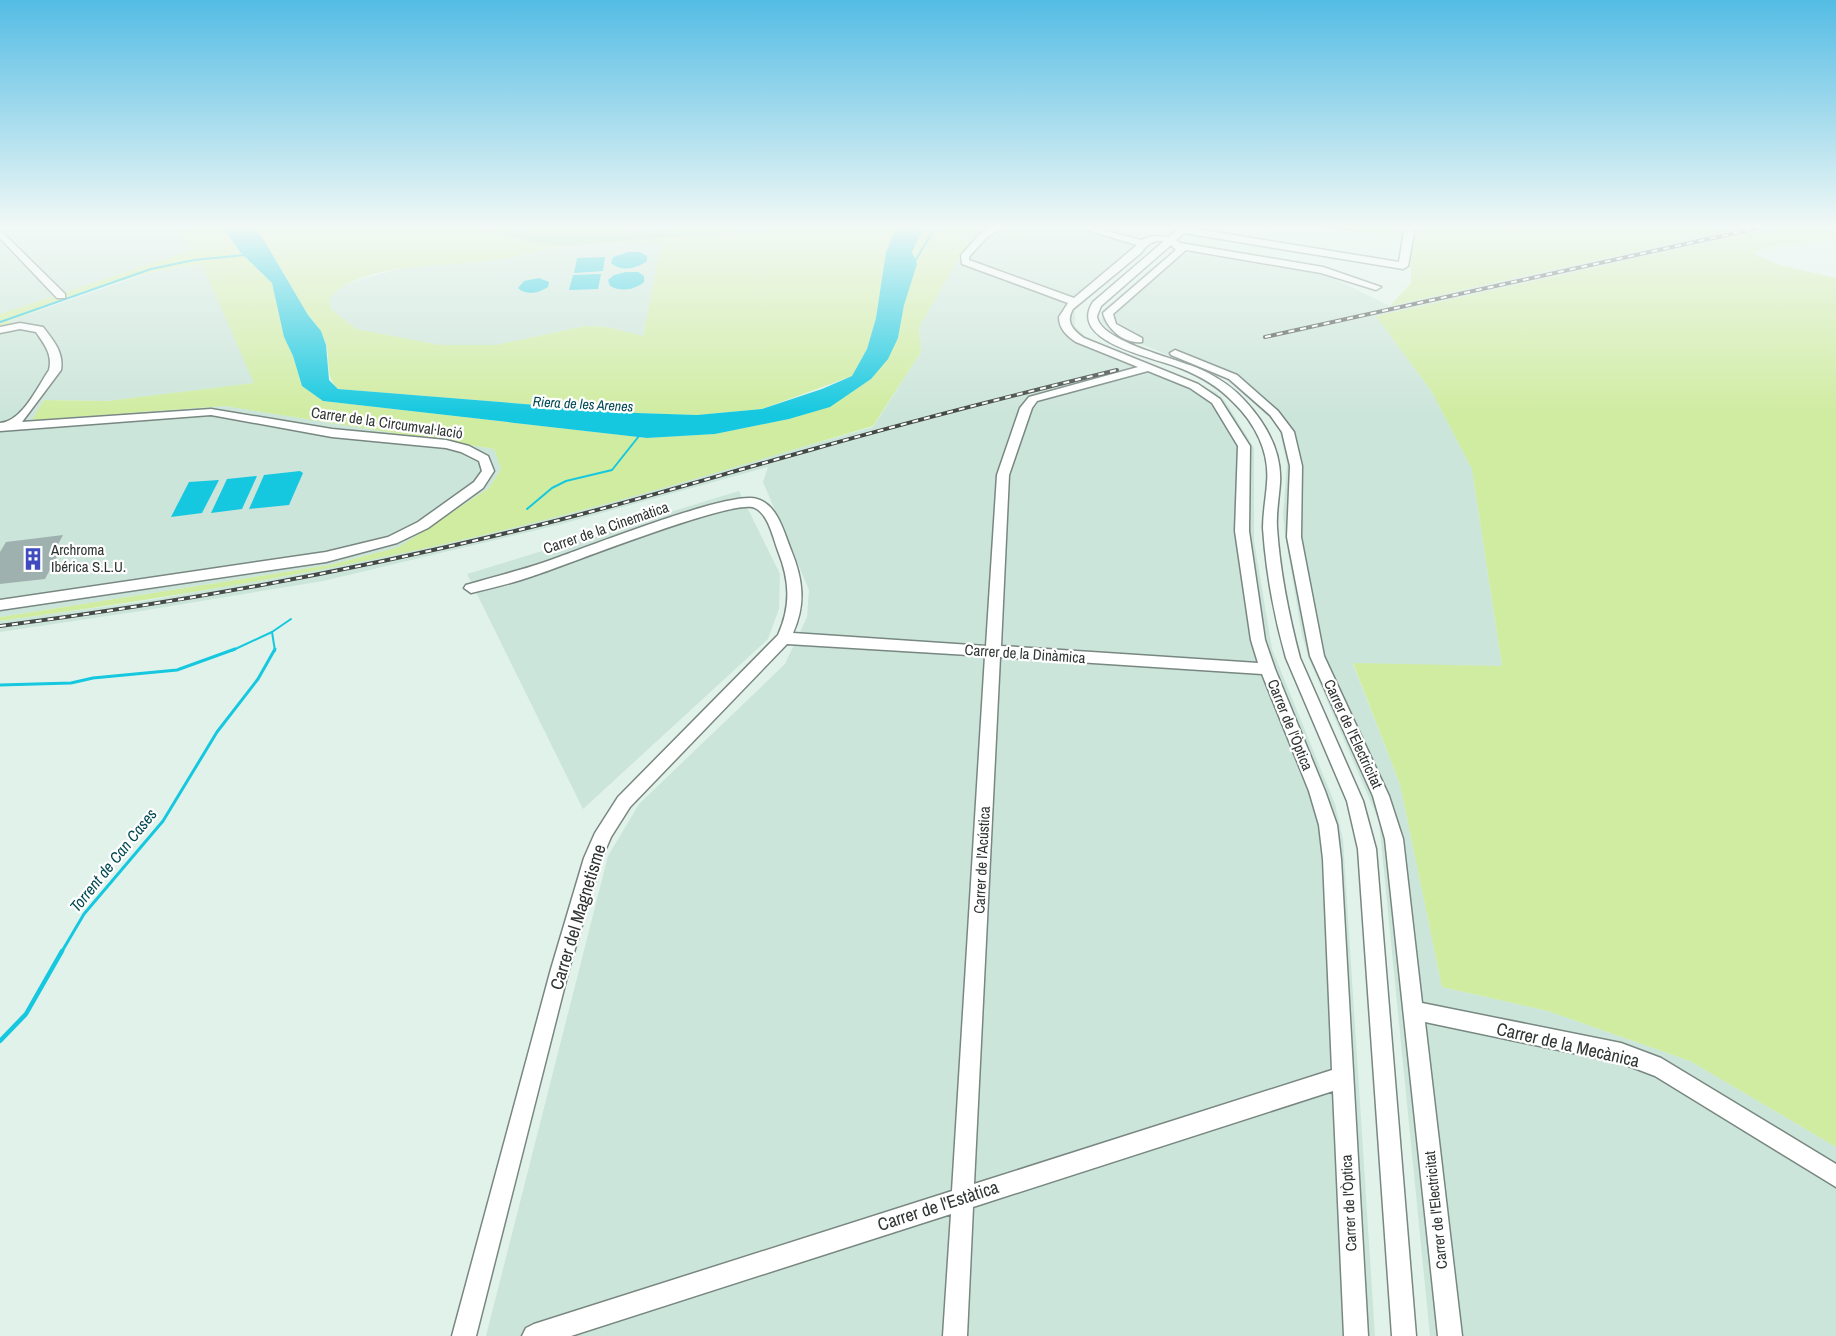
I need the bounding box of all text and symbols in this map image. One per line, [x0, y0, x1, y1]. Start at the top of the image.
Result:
water label: Riera de les Arenes [532, 392, 634, 416]
street label: Carrer de la Circumval·lació [310, 401, 464, 444]
street label: Carrer de la Cinemàtica [540, 496, 671, 559]
place label: Archroma Ibérica S.L.U. [50, 539, 126, 577]
building icon: Archroma Ibérica S.L.U. [20, 546, 46, 572]
street label: Carrer de la Dinàmica [964, 639, 1086, 668]
street label: Carrer de l'Òptica [1263, 676, 1318, 774]
street label: Carrer de l'Electricitat [1319, 676, 1388, 792]
water label: Torrent de Can Cases [64, 803, 162, 916]
street label: Carrer de l'Acústica [968, 806, 995, 914]
street label: Carrer del Magnetisme [544, 841, 612, 993]
street label: Carrer de la Mecànica [1494, 1016, 1642, 1073]
street label: Carrer de l'Electricitat [1419, 1149, 1452, 1270]
street label: Carrer de l'Òptica [1335, 1154, 1362, 1252]
street label: Carrer de l'Estàtica [874, 1174, 1002, 1237]

